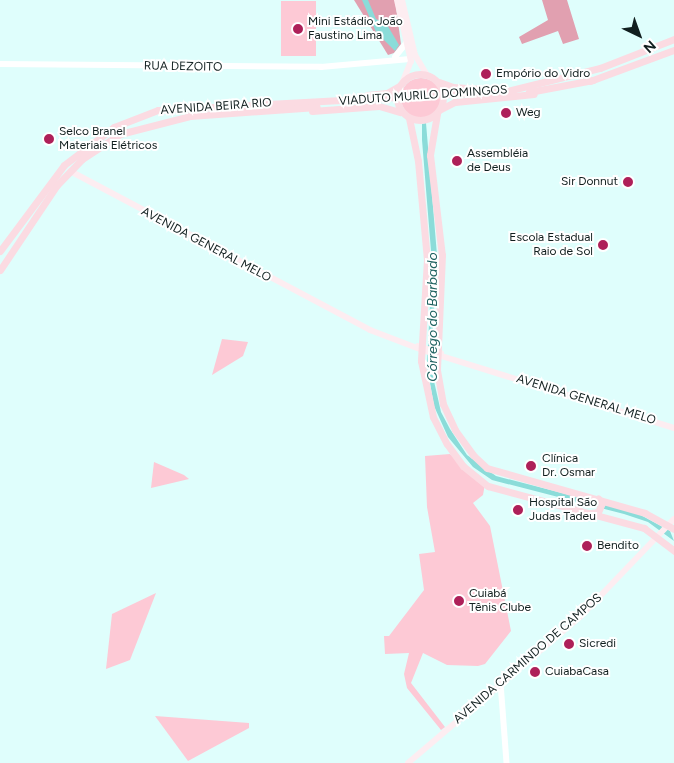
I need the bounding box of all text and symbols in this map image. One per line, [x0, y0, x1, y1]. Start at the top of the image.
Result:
north arrow [614, 10, 664, 60]
place label: Mini Estádio João Faustino Lima [308, 15, 403, 43]
marker: Mini Estádio João Faustino Lima [292, 23, 304, 35]
text: N [640, 37, 659, 56]
street label: RUA DEZOITO [144, 59, 222, 75]
place label: Empório do Vidro [496, 67, 590, 81]
marker: Empório do Vidro [480, 68, 492, 80]
street label: VIADUTO MURILO DOMINGOS [338, 83, 508, 109]
street label: AVENIDA BEIRA RIO [160, 96, 272, 118]
place label: Weg [516, 106, 541, 120]
marker: Weg [500, 107, 512, 119]
place label: Selco Branel Materiais Elétricos [59, 125, 157, 153]
marker: Selco Branel Materiais Elétricos [43, 133, 55, 145]
place label: Assembléia de Deus [467, 147, 528, 175]
marker: Assembléia de Deus [451, 155, 463, 167]
place label: Sir Donnut [561, 175, 618, 189]
marker: Sir Donnut [622, 176, 634, 188]
street label: AVENIDA GENERAL MELO [139, 205, 273, 285]
place label: Escola Estadual Raio de Sol [509, 231, 593, 259]
marker: Escola Estadual Raio de Sol [597, 239, 609, 251]
water label: Córrego do Barbado [425, 252, 441, 382]
street label: AVENIDA GENERAL MELO [515, 372, 657, 428]
place label: Clínica Dr. Osmar [542, 452, 595, 480]
marker: Clínica Dr. Osmar [524, 459, 538, 473]
place label: Hospital São Judas Tadeu [529, 496, 597, 524]
marker: Hospital São Judas Tadeu [511, 503, 525, 517]
place label: Bendito [597, 539, 639, 553]
marker: Bendito [581, 540, 593, 552]
place label: Cuiabá Tênis Clube [469, 587, 531, 615]
street label: AVENIDA CARMINDO DE CAMPOS [451, 591, 605, 727]
marker: Cuiabá Tênis Clube [453, 595, 465, 607]
place label: Sicredi [579, 637, 616, 651]
marker: Sicredi [563, 638, 575, 650]
place label: CuiabaCasa [545, 665, 609, 679]
marker: CuiabaCasa [529, 666, 541, 678]

